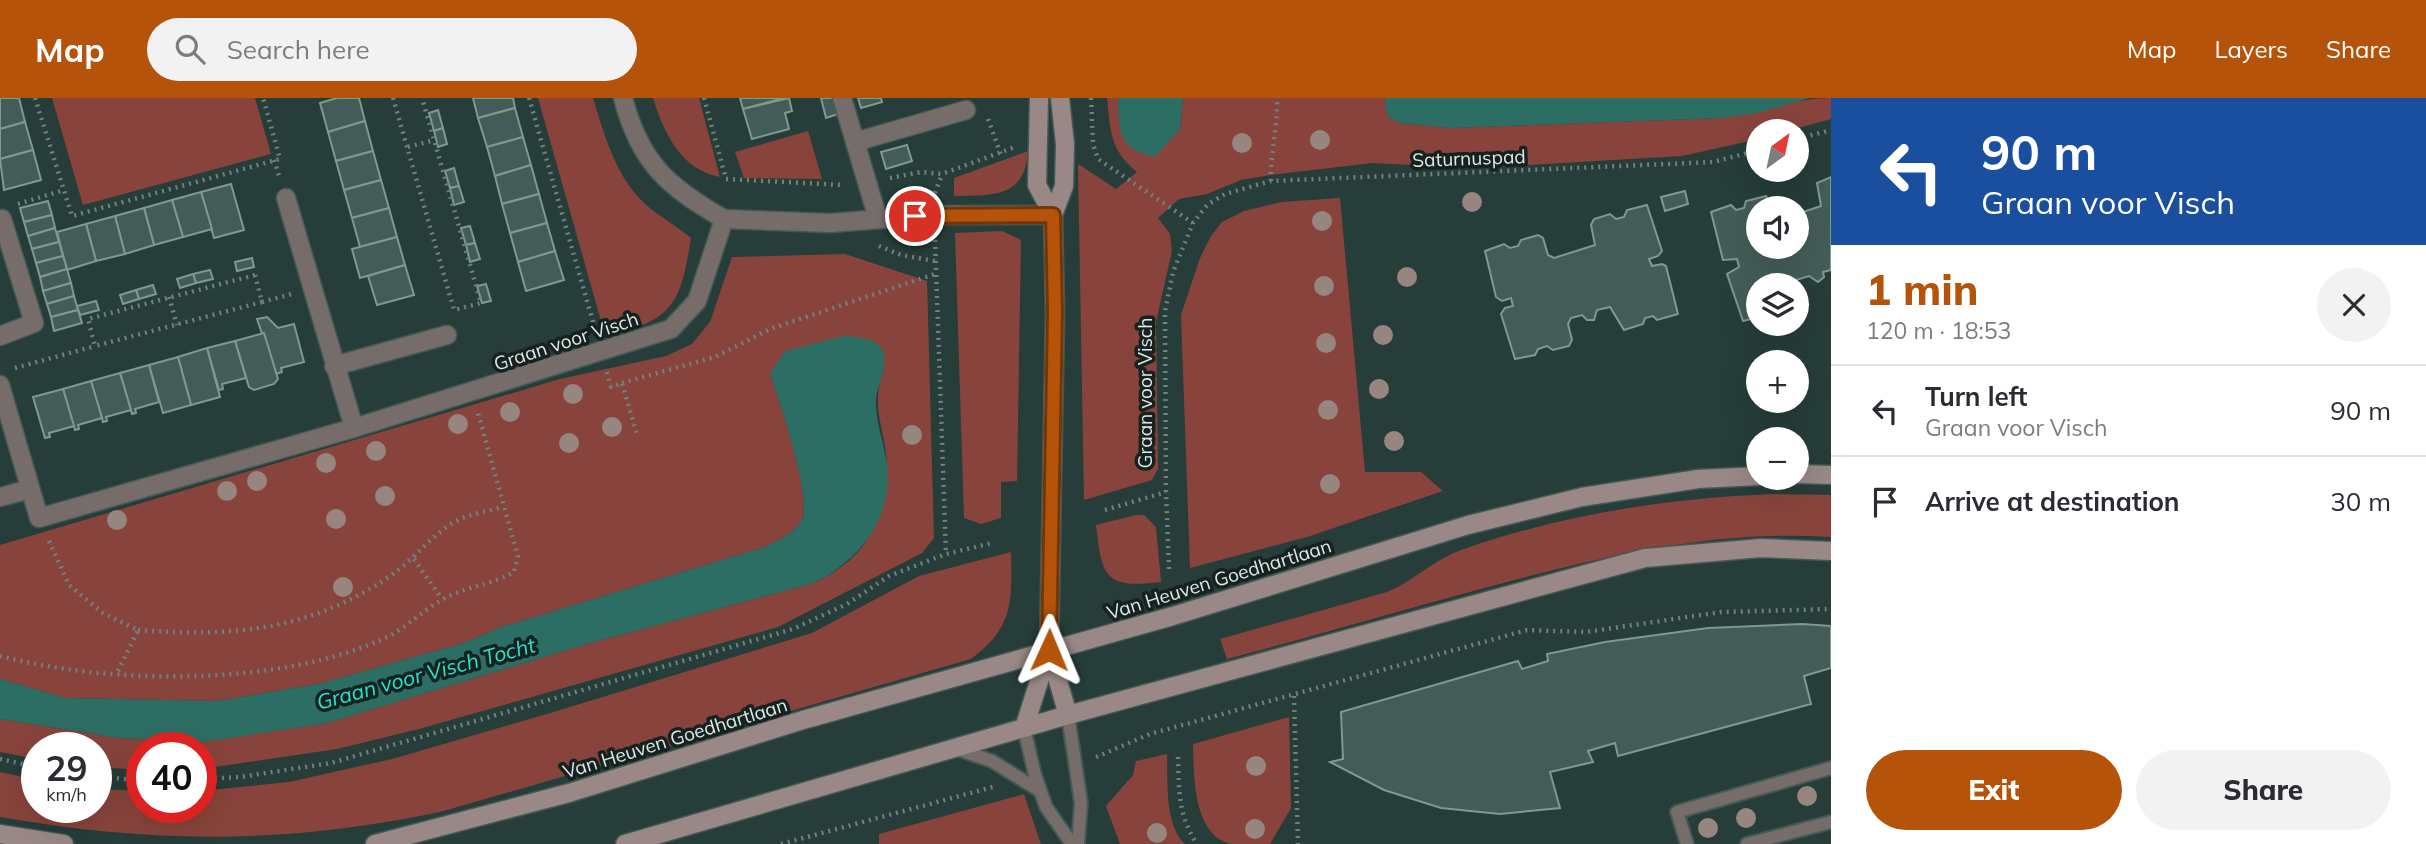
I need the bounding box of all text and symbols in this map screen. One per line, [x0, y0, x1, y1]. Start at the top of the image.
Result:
search box [147, 18, 637, 81]
text: Map [35, 29, 105, 70]
icon: search [171, 30, 209, 68]
text: Search here [227, 33, 370, 66]
text: Map [2127, 34, 2176, 64]
text: Layers [2214, 34, 2288, 64]
text: Share [2326, 34, 2391, 64]
north arrow [1746, 119, 1810, 182]
map controls [1746, 119, 1809, 490]
text: 90 m [1981, 121, 2097, 182]
icon: left [1866, 126, 1957, 217]
street label: Saturnuspad [1412, 144, 1526, 172]
text: Graan voor Visch [1981, 182, 2235, 222]
pin [885, 186, 945, 246]
button: sound [1746, 196, 1809, 259]
icon: arrive [896, 197, 934, 235]
text: 1 min [1866, 263, 1979, 316]
button: close [2317, 268, 2391, 342]
button: layers [1746, 273, 1809, 336]
street label: Graan voor Visch [491, 306, 641, 376]
text: 120 m · 18:53 [1866, 316, 2011, 345]
street label: Graan voor Visch [1133, 318, 1157, 468]
button: + [1746, 350, 1809, 413]
text: Turn left [1925, 380, 2027, 413]
icon: left [1866, 392, 1904, 430]
text: 90 m [2330, 394, 2391, 427]
text: Graan voor Visch [1925, 413, 2108, 442]
button: − [1746, 427, 1809, 490]
icon: arrive [1866, 483, 1904, 521]
text: Arrive at destination [1925, 485, 2180, 518]
text: 30 m [2330, 485, 2391, 518]
street label: Van Heuven Goedhartlaan [1104, 533, 1334, 625]
position arrow [1012, 613, 1086, 687]
water label: Graan voor Visch Tocht [314, 631, 539, 715]
street label: Van Heuven Goedhartlaan [560, 692, 790, 784]
speed limit sign: 40 [126, 732, 217, 823]
text: 29 [45, 746, 88, 790]
button: Exit [1866, 750, 2122, 830]
button: Share [2136, 750, 2391, 830]
text: km/h [46, 783, 87, 806]

